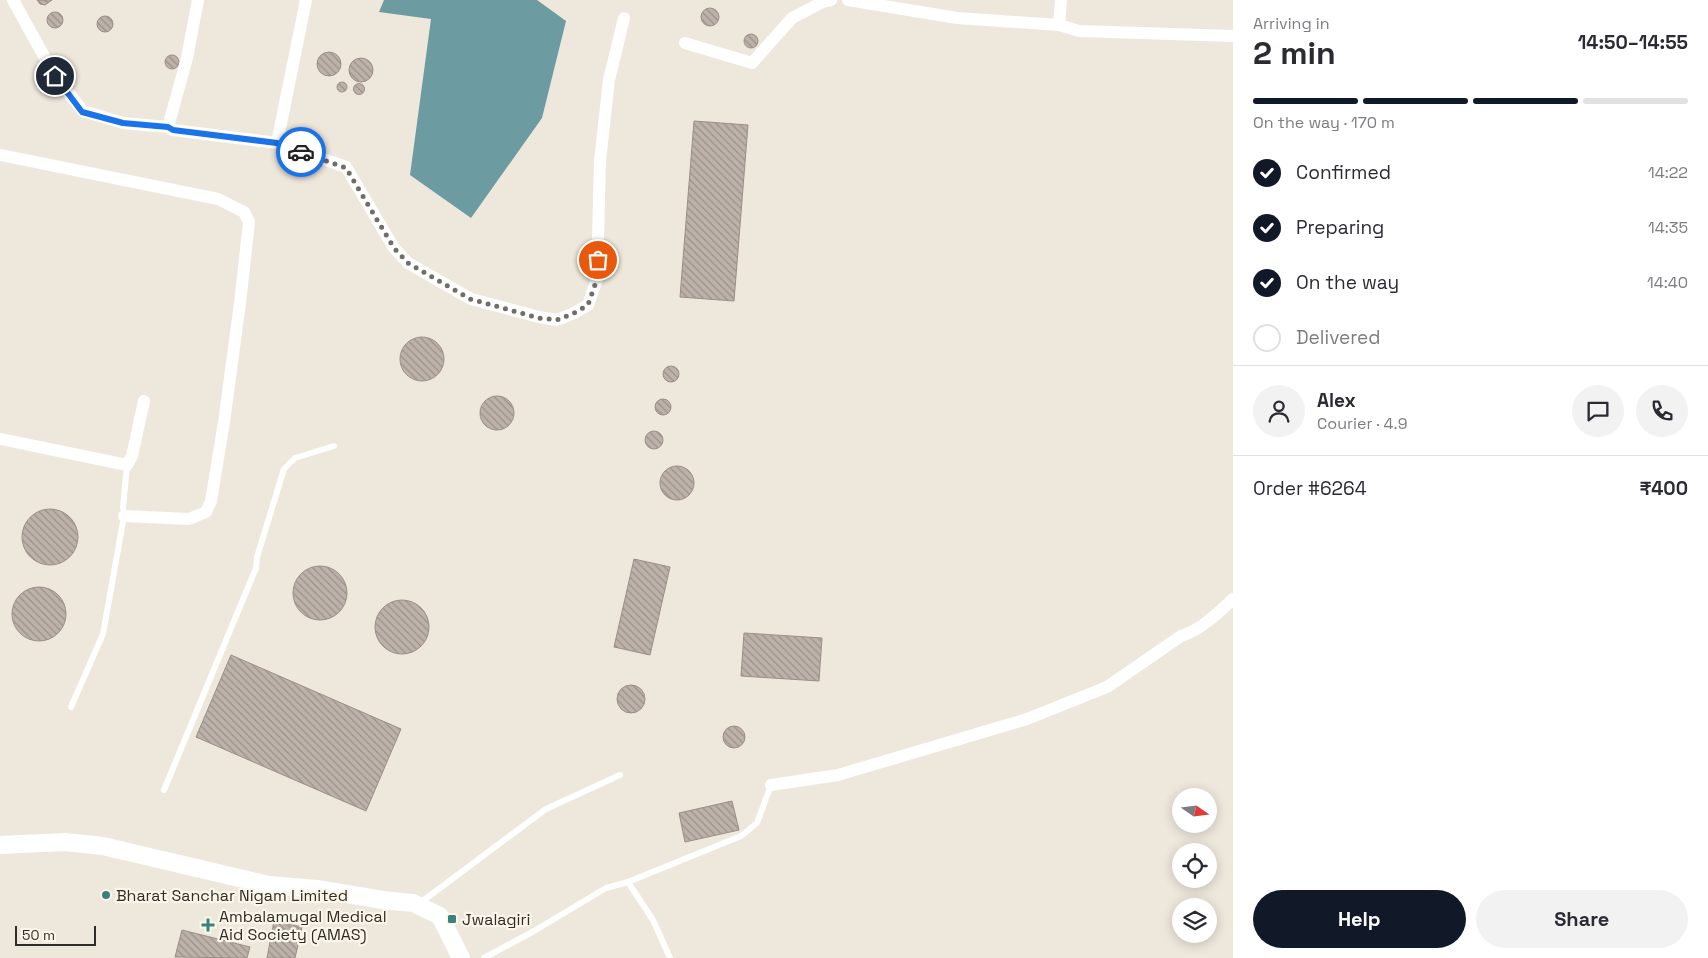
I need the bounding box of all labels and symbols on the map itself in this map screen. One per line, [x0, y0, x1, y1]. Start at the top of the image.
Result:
pin [34, 55, 76, 97]
courier [276, 127, 326, 177]
pin [577, 239, 619, 281]
north arrow [1172, 788, 1218, 832]
place label: Bharat Sanchar Nigam Limited [116, 885, 348, 906]
marker: Bharat Sanchar Nigam Limited [100, 889, 112, 901]
place label: Ambalamugal Medical Aid Society (AMAS) [219, 906, 387, 945]
place label: Jwalagiri [462, 909, 530, 930]
marker: Jwalagiri [446, 913, 458, 925]
marker: Ambalamugal Medical Aid Society (AMAS) [201, 918, 215, 932]
scale bar [15, 923, 96, 946]

